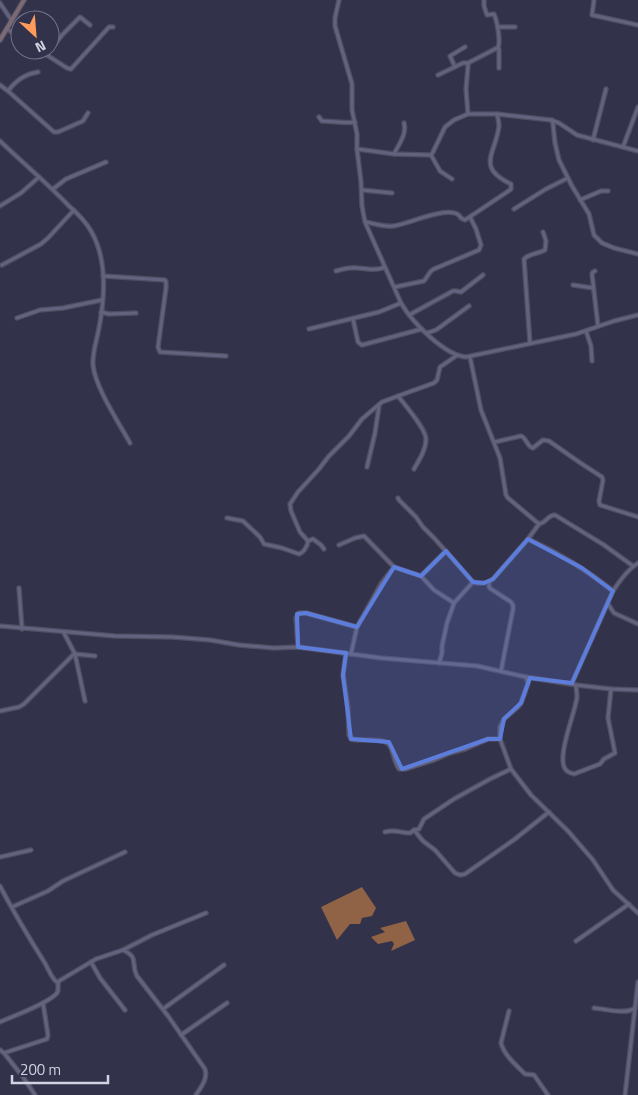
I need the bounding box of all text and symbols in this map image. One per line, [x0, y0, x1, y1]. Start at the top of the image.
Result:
north arrow [10, 10, 60, 60]
text: N [32, 36, 50, 59]
scale bar [12, 1052, 109, 1084]
text: 200 m [20, 1058, 61, 1081]

